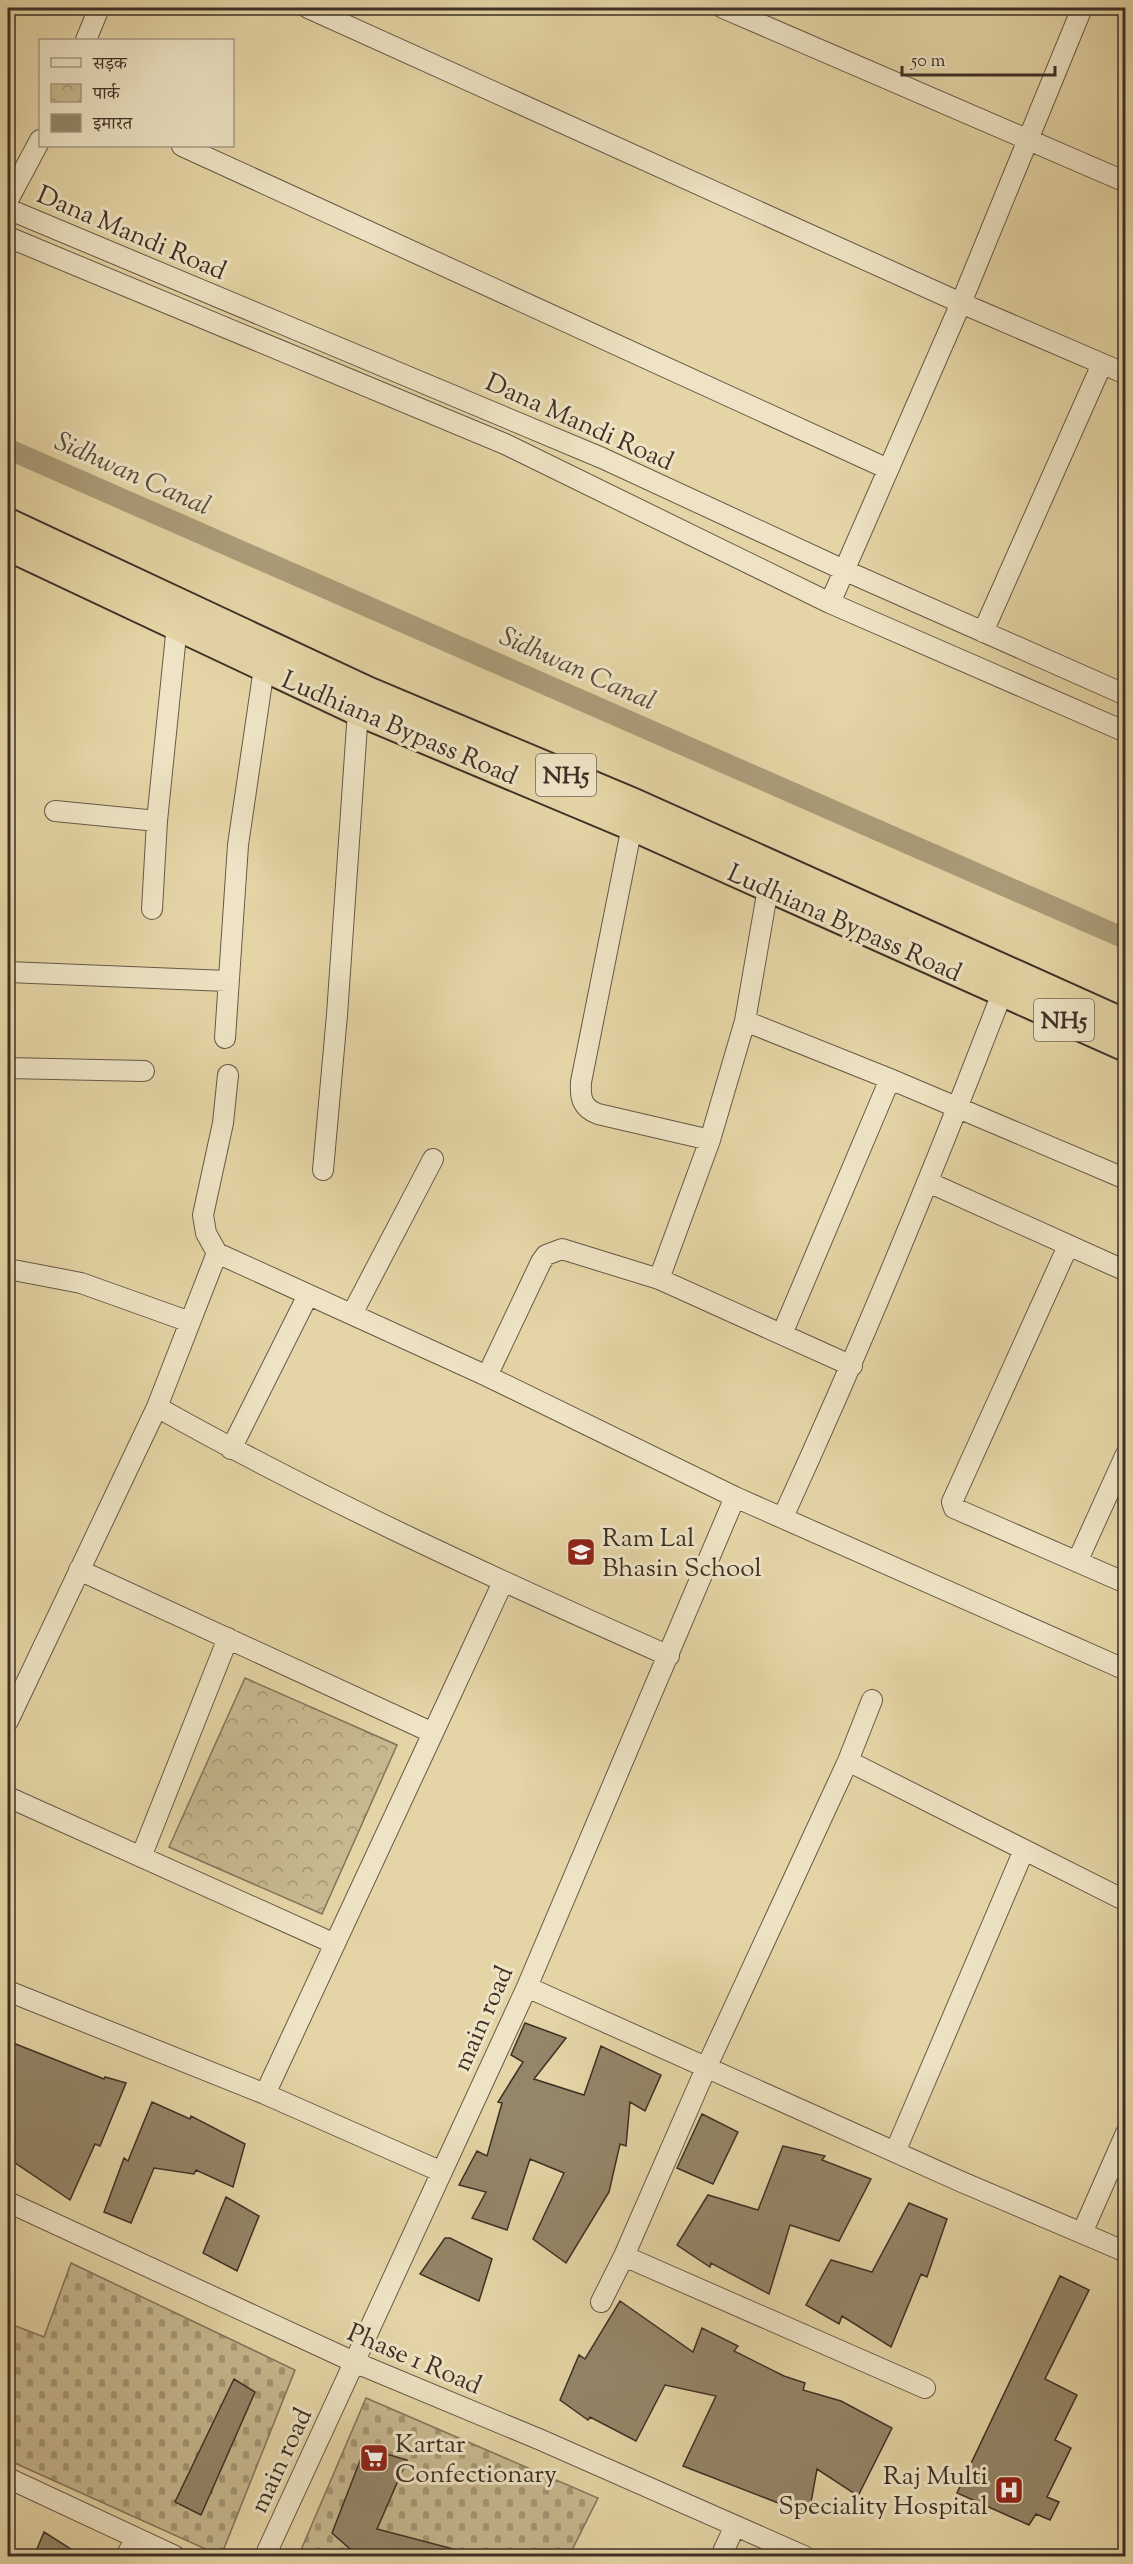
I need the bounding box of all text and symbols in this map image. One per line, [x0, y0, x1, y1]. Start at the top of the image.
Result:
legend [39, 39, 234, 147]
scale bar [902, 39, 1055, 77]
text: 50 m [910, 49, 946, 75]
text: सड़क [92, 52, 128, 78]
text: पार्क [92, 82, 121, 108]
text: इमारत [92, 112, 133, 138]
street label: Dana Mandi Road [31, 178, 232, 291]
street label: Dana Mandi Road [479, 365, 679, 481]
water label: Sidhwan Canal [48, 423, 216, 527]
water label: Sidhwan Canal [493, 618, 661, 722]
street label: Ludhiana Bypass Road [275, 663, 523, 796]
road number: NH5 [536, 754, 596, 796]
street label: Ludhiana Bypass Road [721, 856, 967, 993]
road number: NH5 [1034, 999, 1094, 1041]
place label: Ram Lal Bhasin School [602, 1521, 762, 1588]
school or university icon: Ram Lal Bhasin School [565, 1536, 597, 1568]
street label: main road [445, 1960, 524, 2078]
street label: Phase 1 Road [341, 2315, 487, 2405]
street label: main road [242, 2402, 323, 2520]
place label: Kartar Confectionary [395, 2427, 557, 2494]
supermarket icon: Kartar Confectionary [358, 2442, 390, 2474]
place label: Raj Multi Speciality Hospital [778, 2459, 988, 2526]
hospital icon: Raj Multi Speciality Hospital [993, 2474, 1025, 2506]

